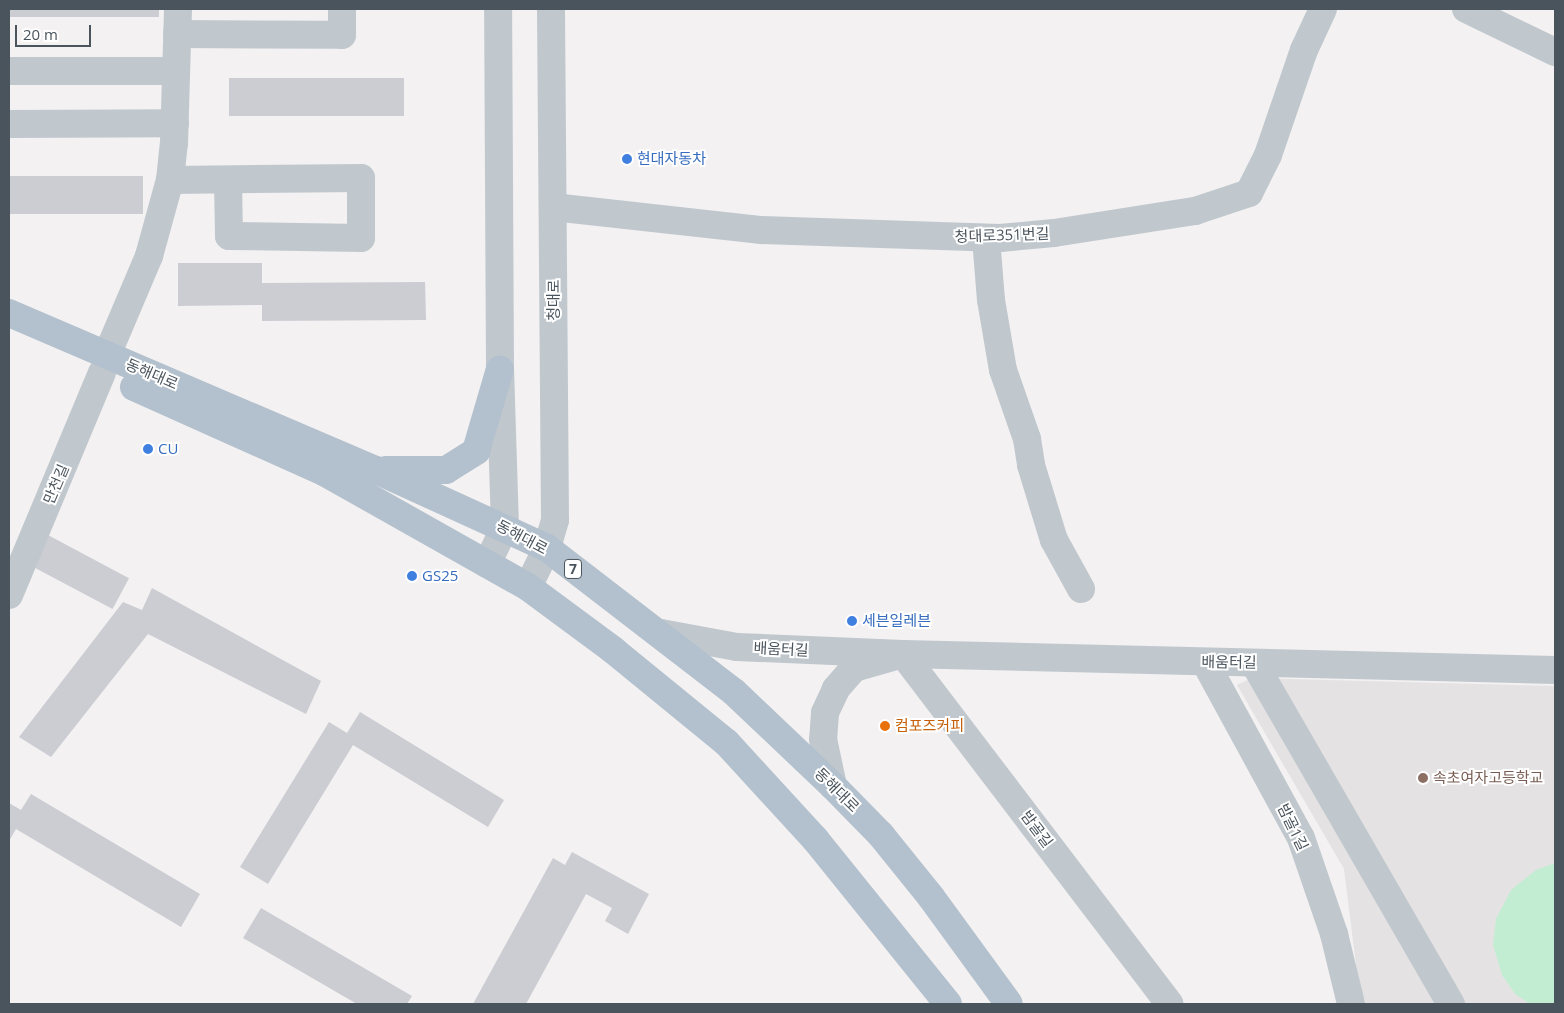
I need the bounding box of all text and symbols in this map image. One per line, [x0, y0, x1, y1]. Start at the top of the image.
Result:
scale bar [18, 15, 94, 47]
text: 20 m [23, 24, 58, 44]
place label: 현대자동차 [637, 150, 706, 168]
marker: 현대자동차 [621, 153, 633, 165]
street label: 청대로351번길 [954, 224, 1050, 246]
street label: 청대로 [545, 279, 563, 321]
street label: 동해대로 [123, 355, 181, 393]
place label: CU [158, 440, 178, 458]
marker: CU [142, 443, 154, 455]
street label: 만천길 [40, 461, 72, 507]
street label: 동해대로 [493, 516, 551, 558]
road number: 7 [563, 558, 583, 580]
place label: GS25 [422, 567, 458, 585]
marker: GS25 [406, 570, 418, 582]
place label: 세븐일레븐 [862, 612, 931, 630]
marker: 세븐일레븐 [846, 615, 858, 627]
street label: 배움터길 [753, 639, 809, 659]
street label: 배움터길 [1201, 653, 1257, 671]
place label: 컴포즈커피 [895, 717, 964, 735]
marker: 컴포즈커피 [879, 720, 891, 732]
street label: 동해대로 [811, 764, 863, 816]
place label: 속초여자고등학교 [1433, 769, 1543, 787]
marker: 속초여자고등학교 [1417, 772, 1429, 784]
street label: 밤골1길 [1274, 801, 1312, 853]
street label: 밤골길 [1017, 807, 1057, 851]

